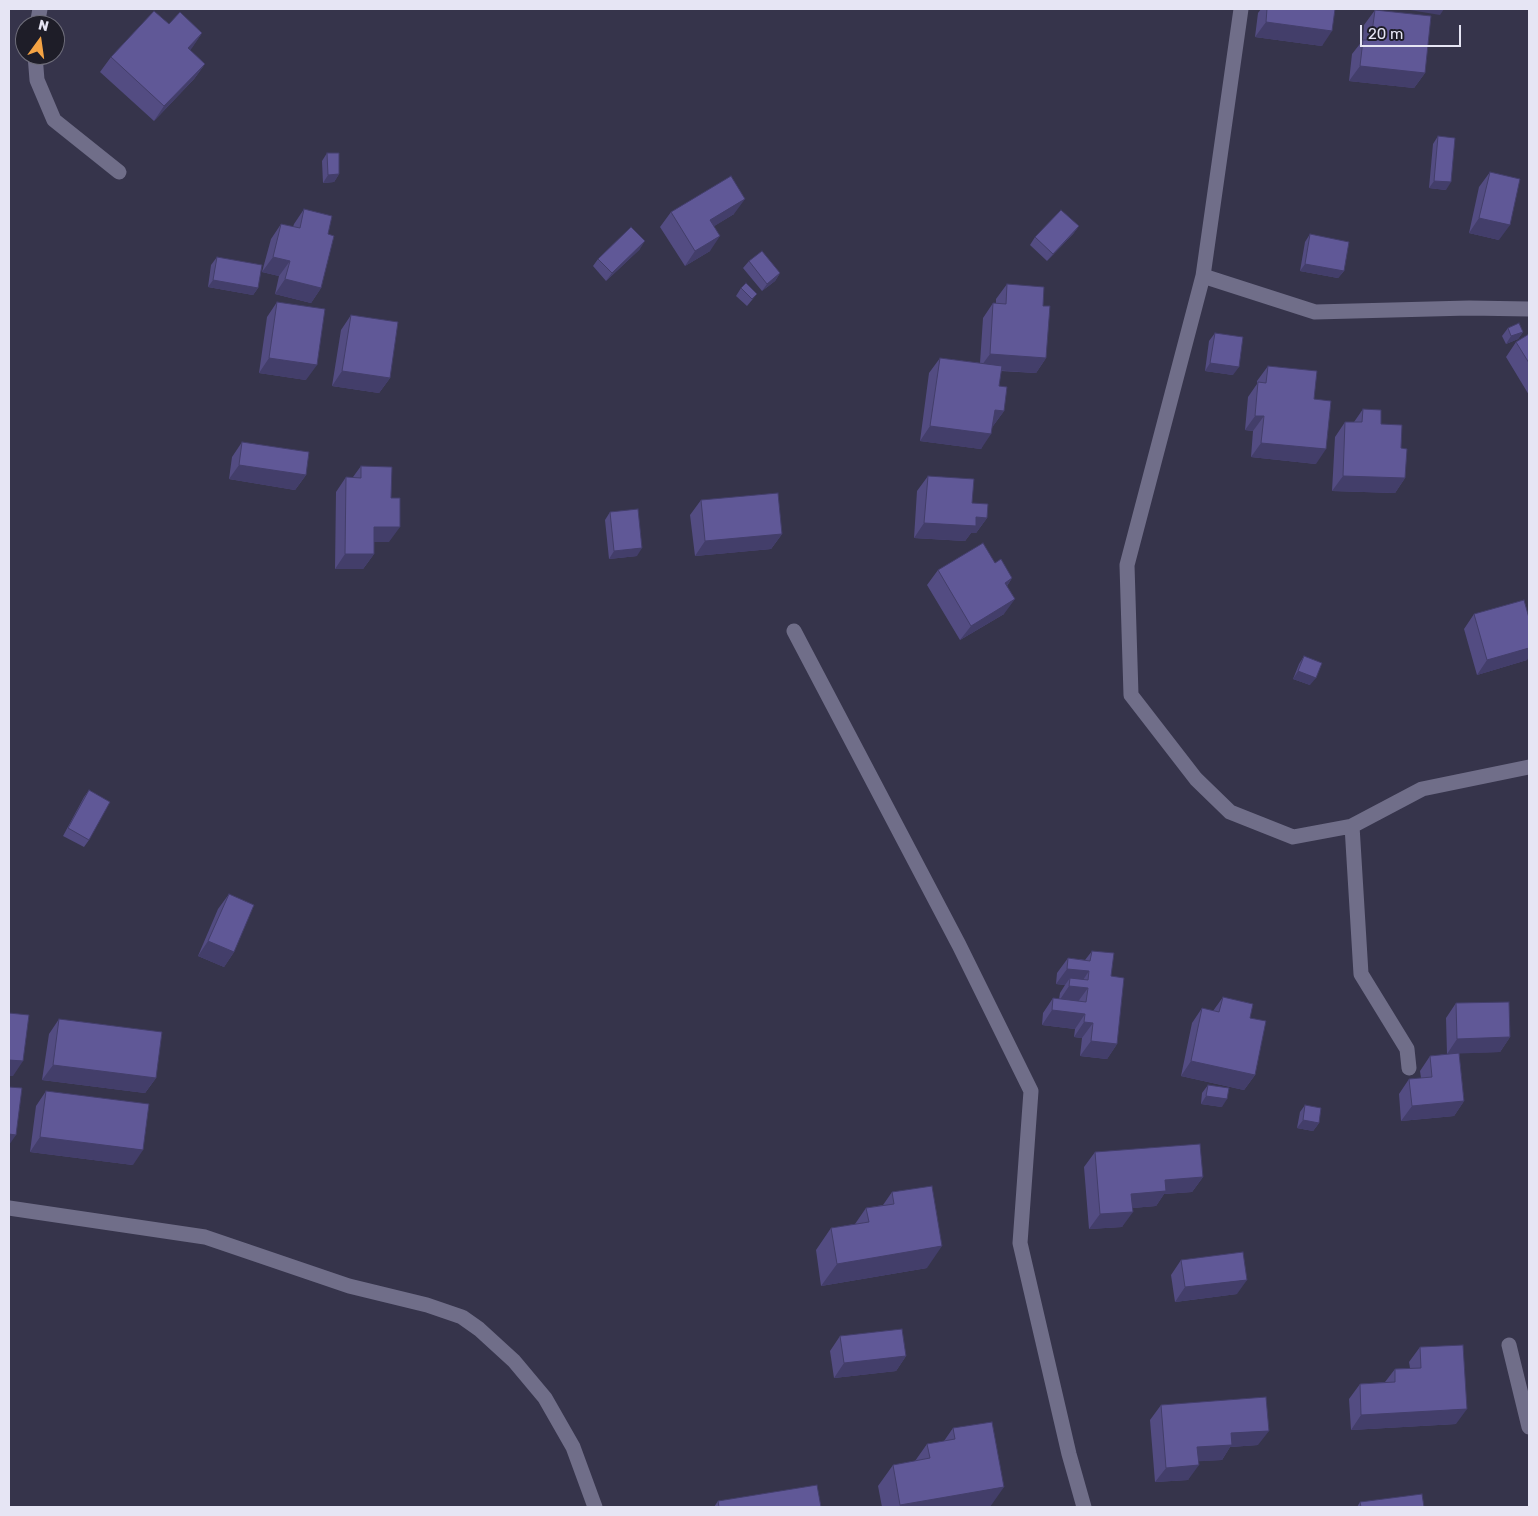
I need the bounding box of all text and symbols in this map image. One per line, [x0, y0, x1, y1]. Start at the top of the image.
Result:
north arrow [15, 15, 65, 65]
scale bar [1363, 15, 1464, 47]
text: N [37, 16, 50, 35]
text: 20 m [1368, 25, 1403, 43]

